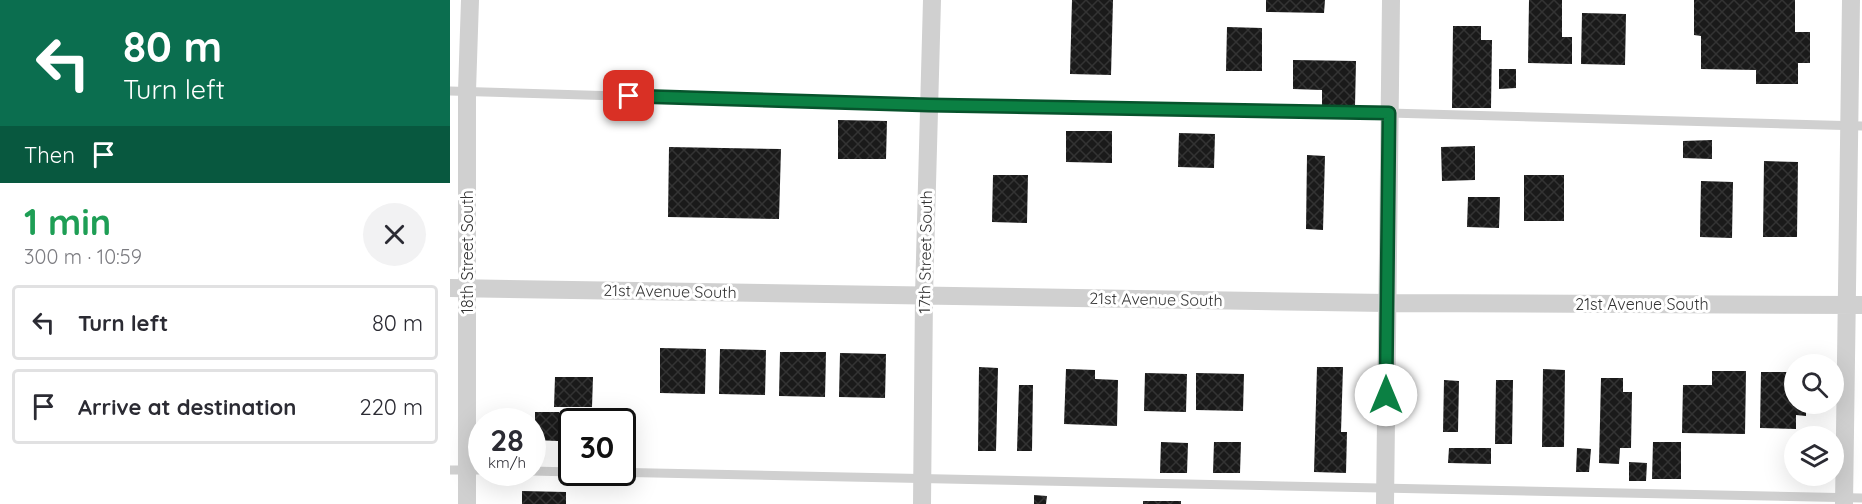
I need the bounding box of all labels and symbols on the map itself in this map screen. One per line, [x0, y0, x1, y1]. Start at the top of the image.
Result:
pin [603, 70, 654, 121]
street label: 18th Street South [457, 190, 477, 314]
street label: 17th Street South [914, 190, 936, 314]
street label: 21st Avenue South [603, 280, 737, 302]
street label: 21st Avenue South [1089, 288, 1223, 310]
street label: 21st Avenue South [1575, 294, 1709, 314]
position arrow [1354, 363, 1418, 427]
speed limit sign: 30 [558, 408, 636, 486]

